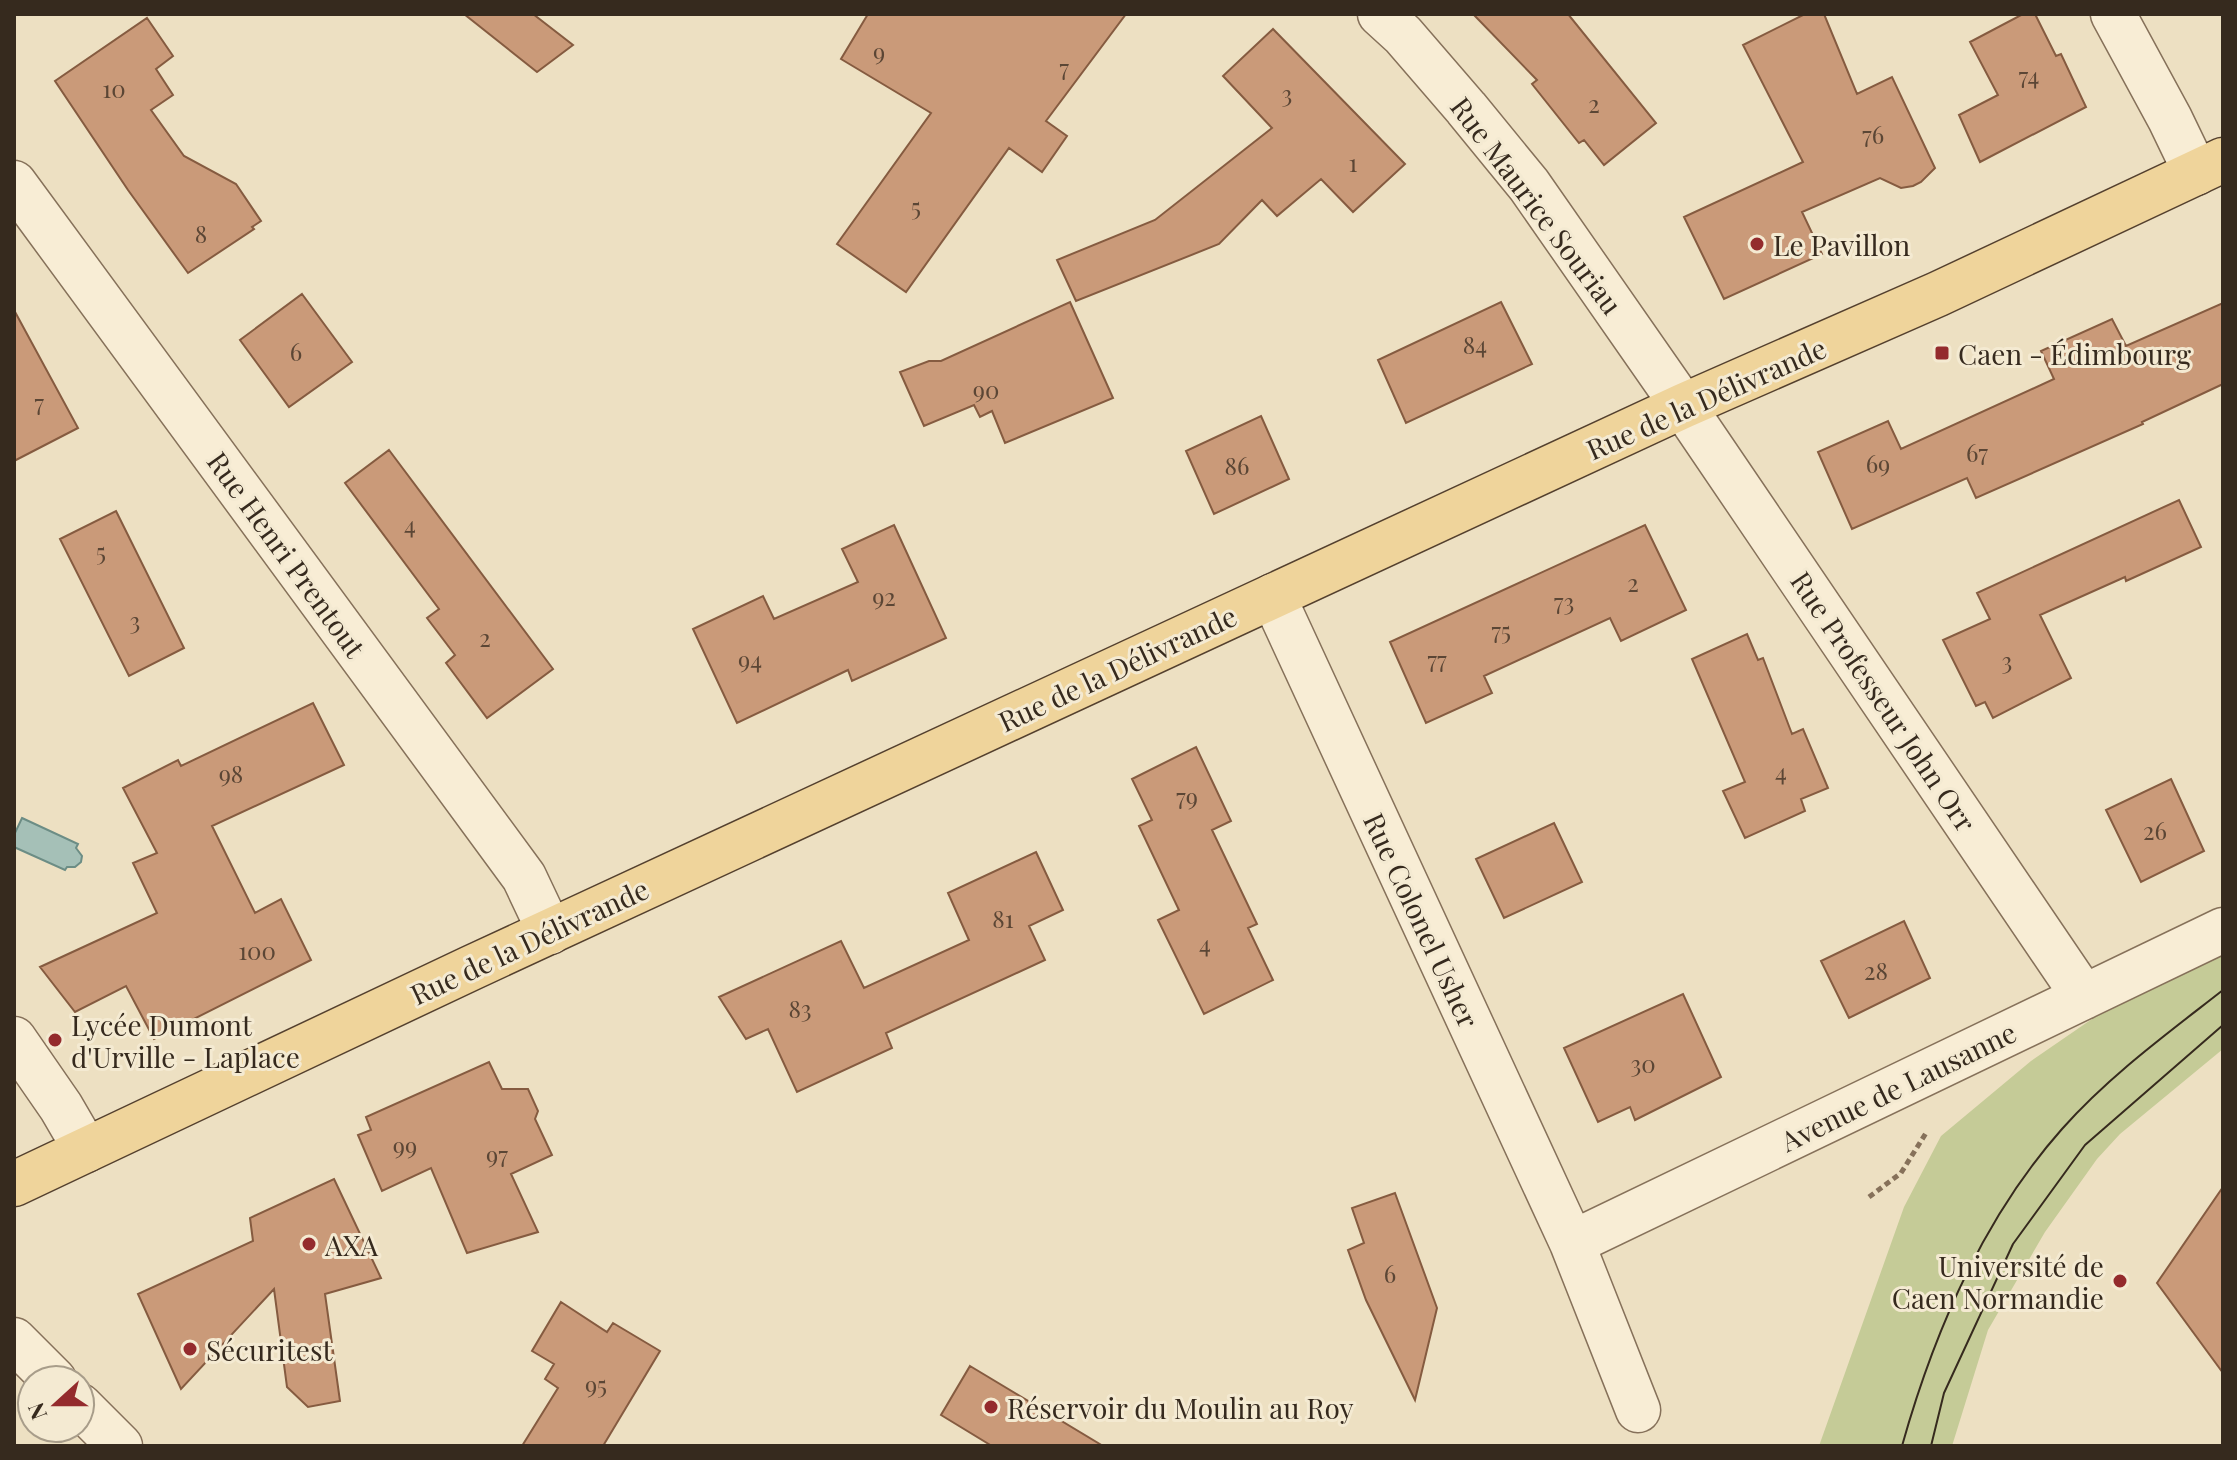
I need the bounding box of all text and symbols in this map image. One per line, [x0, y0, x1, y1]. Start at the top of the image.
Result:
house number: 9 [873, 35, 885, 67]
house number: 7 [1059, 51, 1069, 83]
house number: 74 [2019, 59, 2039, 91]
house number: 10 [102, 72, 126, 104]
house number: 3 [1282, 77, 1292, 109]
house number: 2 [1588, 87, 1600, 119]
street label: Rue Maurice Souriau [1443, 89, 1631, 321]
house number: 76 [1862, 118, 1884, 150]
house number: 1 [1349, 146, 1358, 178]
house number: 5 [911, 190, 921, 222]
house number: 8 [195, 217, 207, 249]
place label: Le Pavillon [1773, 226, 1911, 263]
marker: Le Pavillon [1748, 235, 1766, 253]
house number: 84 [1463, 328, 1487, 360]
street label: Rue de la Délivrande [1580, 329, 1832, 467]
house number: 6 [290, 335, 302, 367]
place label: Caen - Édimbourg [1958, 335, 2191, 372]
marker: Caen - Édimbourg [1933, 344, 1951, 362]
house number: 90 [973, 373, 999, 405]
house number: 7 [34, 386, 44, 418]
house number: 67 [1966, 436, 1988, 468]
street label: Rue Henri Prentout [200, 444, 375, 665]
house number: 69 [1866, 447, 1890, 479]
house number: 86 [1225, 449, 1249, 481]
house number: 4 [404, 508, 416, 540]
house number: 5 [96, 535, 106, 567]
street label: Rue Professeur John Orr [1783, 564, 1985, 839]
house number: 2 [1627, 566, 1639, 598]
house number: 92 [872, 580, 896, 612]
house number: 73 [1554, 585, 1574, 617]
street label: Rue de la Délivrande [992, 597, 1242, 739]
house number: 3 [130, 604, 140, 636]
house number: 75 [1491, 614, 1511, 646]
house number: 2 [479, 621, 491, 653]
house number: 94 [738, 643, 762, 675]
house number: 77 [1427, 643, 1447, 675]
house number: 3 [2002, 644, 2012, 676]
house number: 4 [1775, 755, 1787, 787]
house number: 98 [219, 757, 243, 789]
house number: 79 [1176, 780, 1198, 812]
street label: Rue Colonel Usher [1356, 807, 1488, 1034]
house number: 26 [2143, 814, 2167, 846]
street label: Rue de la Délivrande [404, 870, 654, 1012]
house number: 81 [992, 902, 1014, 934]
house number: 4 [1199, 927, 1211, 959]
house number: 100 [238, 934, 276, 966]
house number: 28 [1864, 954, 1888, 986]
house number: 83 [788, 992, 812, 1024]
place label: Lycée Dumont d'Urville - Laplace [71, 1006, 300, 1075]
street label: Avenue de Lausanne [1773, 1013, 2022, 1160]
marker: Lycée Dumont d'Urville - Laplace [46, 1031, 64, 1049]
house number: 30 [1630, 1047, 1656, 1079]
house number: 99 [393, 1129, 417, 1161]
house number: 97 [486, 1138, 508, 1170]
place label: AXA [324, 1226, 378, 1263]
marker: AXA [300, 1235, 318, 1253]
place label: Université de Caen Normandie [1892, 1247, 2104, 1316]
house number: 6 [1384, 1257, 1396, 1289]
marker: Université de Caen Normandie [2111, 1272, 2129, 1290]
place label: Sécuritest [206, 1331, 333, 1368]
marker: Sécuritest [181, 1340, 199, 1358]
north arrow [16, 1364, 96, 1444]
house number: 95 [585, 1368, 607, 1400]
place label: Réservoir du Moulin au Roy [1007, 1389, 1354, 1426]
marker: Réservoir du Moulin au Roy [982, 1398, 1000, 1416]
text: N [20, 1399, 53, 1424]

